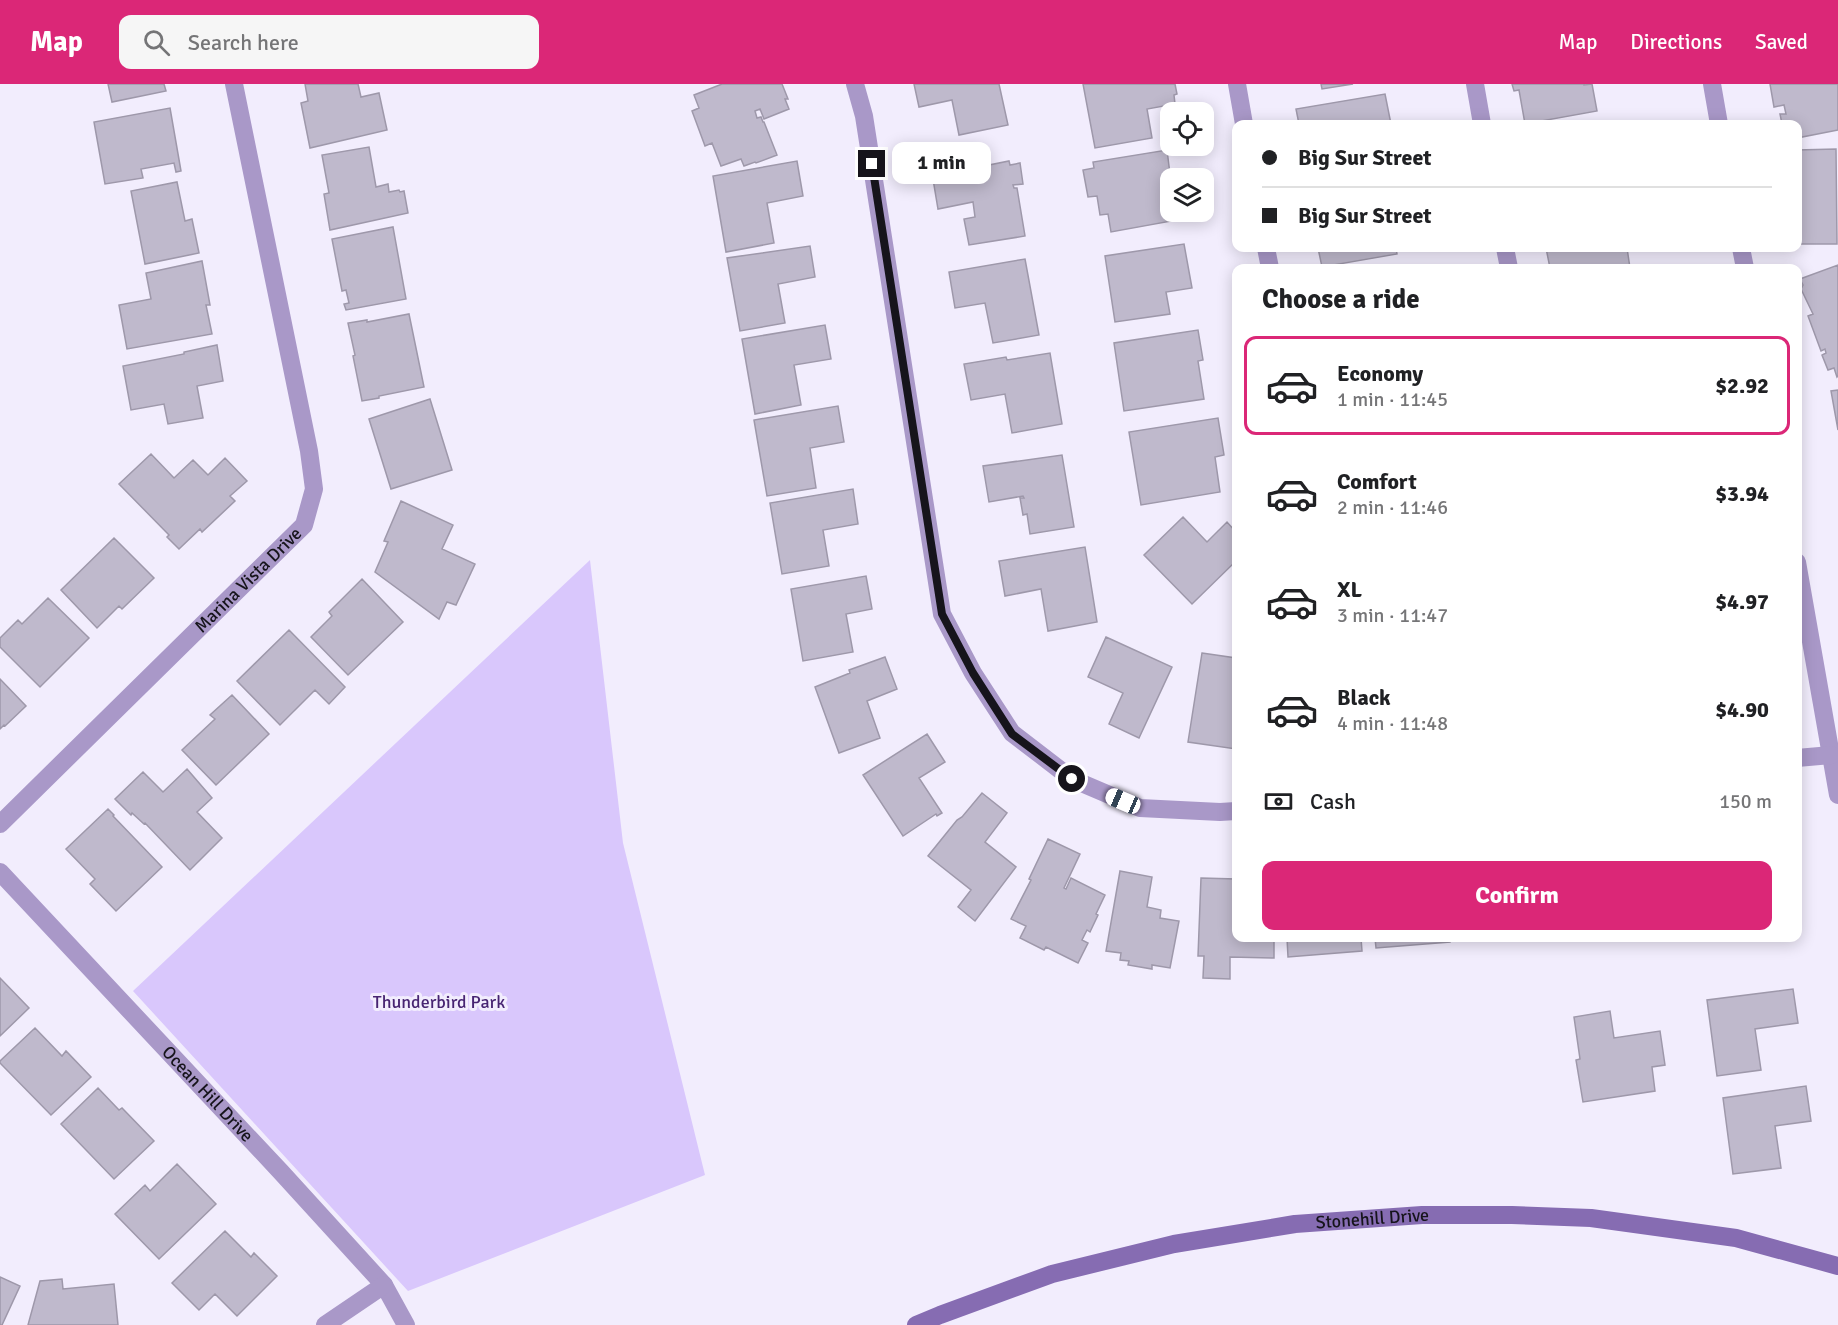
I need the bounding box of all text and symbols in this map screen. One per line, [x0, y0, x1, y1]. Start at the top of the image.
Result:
search box [119, 15, 539, 69]
text: Map [30, 25, 83, 59]
icon: search [140, 26, 173, 59]
text: Search here [188, 29, 299, 56]
text: Map [1559, 29, 1597, 55]
text: Directions [1630, 29, 1722, 55]
text: Saved [1755, 29, 1808, 55]
map controls [1160, 102, 1214, 222]
button: locate [1160, 102, 1214, 156]
callout: 1 min [893, 143, 992, 185]
text: Big Sur Street [1298, 144, 1432, 171]
route end [858, 150, 885, 177]
text: 1 min [917, 150, 966, 175]
button: layers [1160, 168, 1214, 222]
text: Big Sur Street [1298, 202, 1432, 229]
text: Choose a ride [1262, 283, 1420, 316]
icon: car [1265, 359, 1319, 413]
text: Economy [1337, 360, 1423, 387]
text: $2.92 [1715, 372, 1769, 399]
text: 1 min · 11:45 [1337, 387, 1448, 412]
icon: car [1265, 467, 1319, 521]
text: Comfort [1337, 468, 1417, 495]
text: $3.94 [1715, 480, 1769, 507]
text: 2 min · 11:46 [1337, 495, 1448, 520]
street label: Marina Vista Drive [190, 523, 306, 637]
icon: car [1265, 575, 1319, 629]
text: XL [1337, 576, 1362, 603]
text: $4.97 [1715, 588, 1769, 615]
text: 3 min · 11:47 [1337, 603, 1448, 628]
icon: car [1265, 683, 1319, 737]
text: Black [1337, 684, 1391, 711]
text: $4.90 [1715, 696, 1769, 723]
text: 4 min · 11:48 [1337, 711, 1448, 736]
route start [1058, 765, 1085, 792]
icon: cash [1262, 785, 1295, 818]
car [1103, 786, 1143, 816]
text: Cash [1310, 788, 1356, 815]
text: 150 m [1719, 789, 1772, 814]
button: Confirm [1262, 861, 1772, 930]
park label: Thunderbird Park [373, 991, 505, 1013]
street label: Ocean Hill Drive [157, 1041, 258, 1147]
street label: Stonehill Drive [1315, 1204, 1429, 1234]

